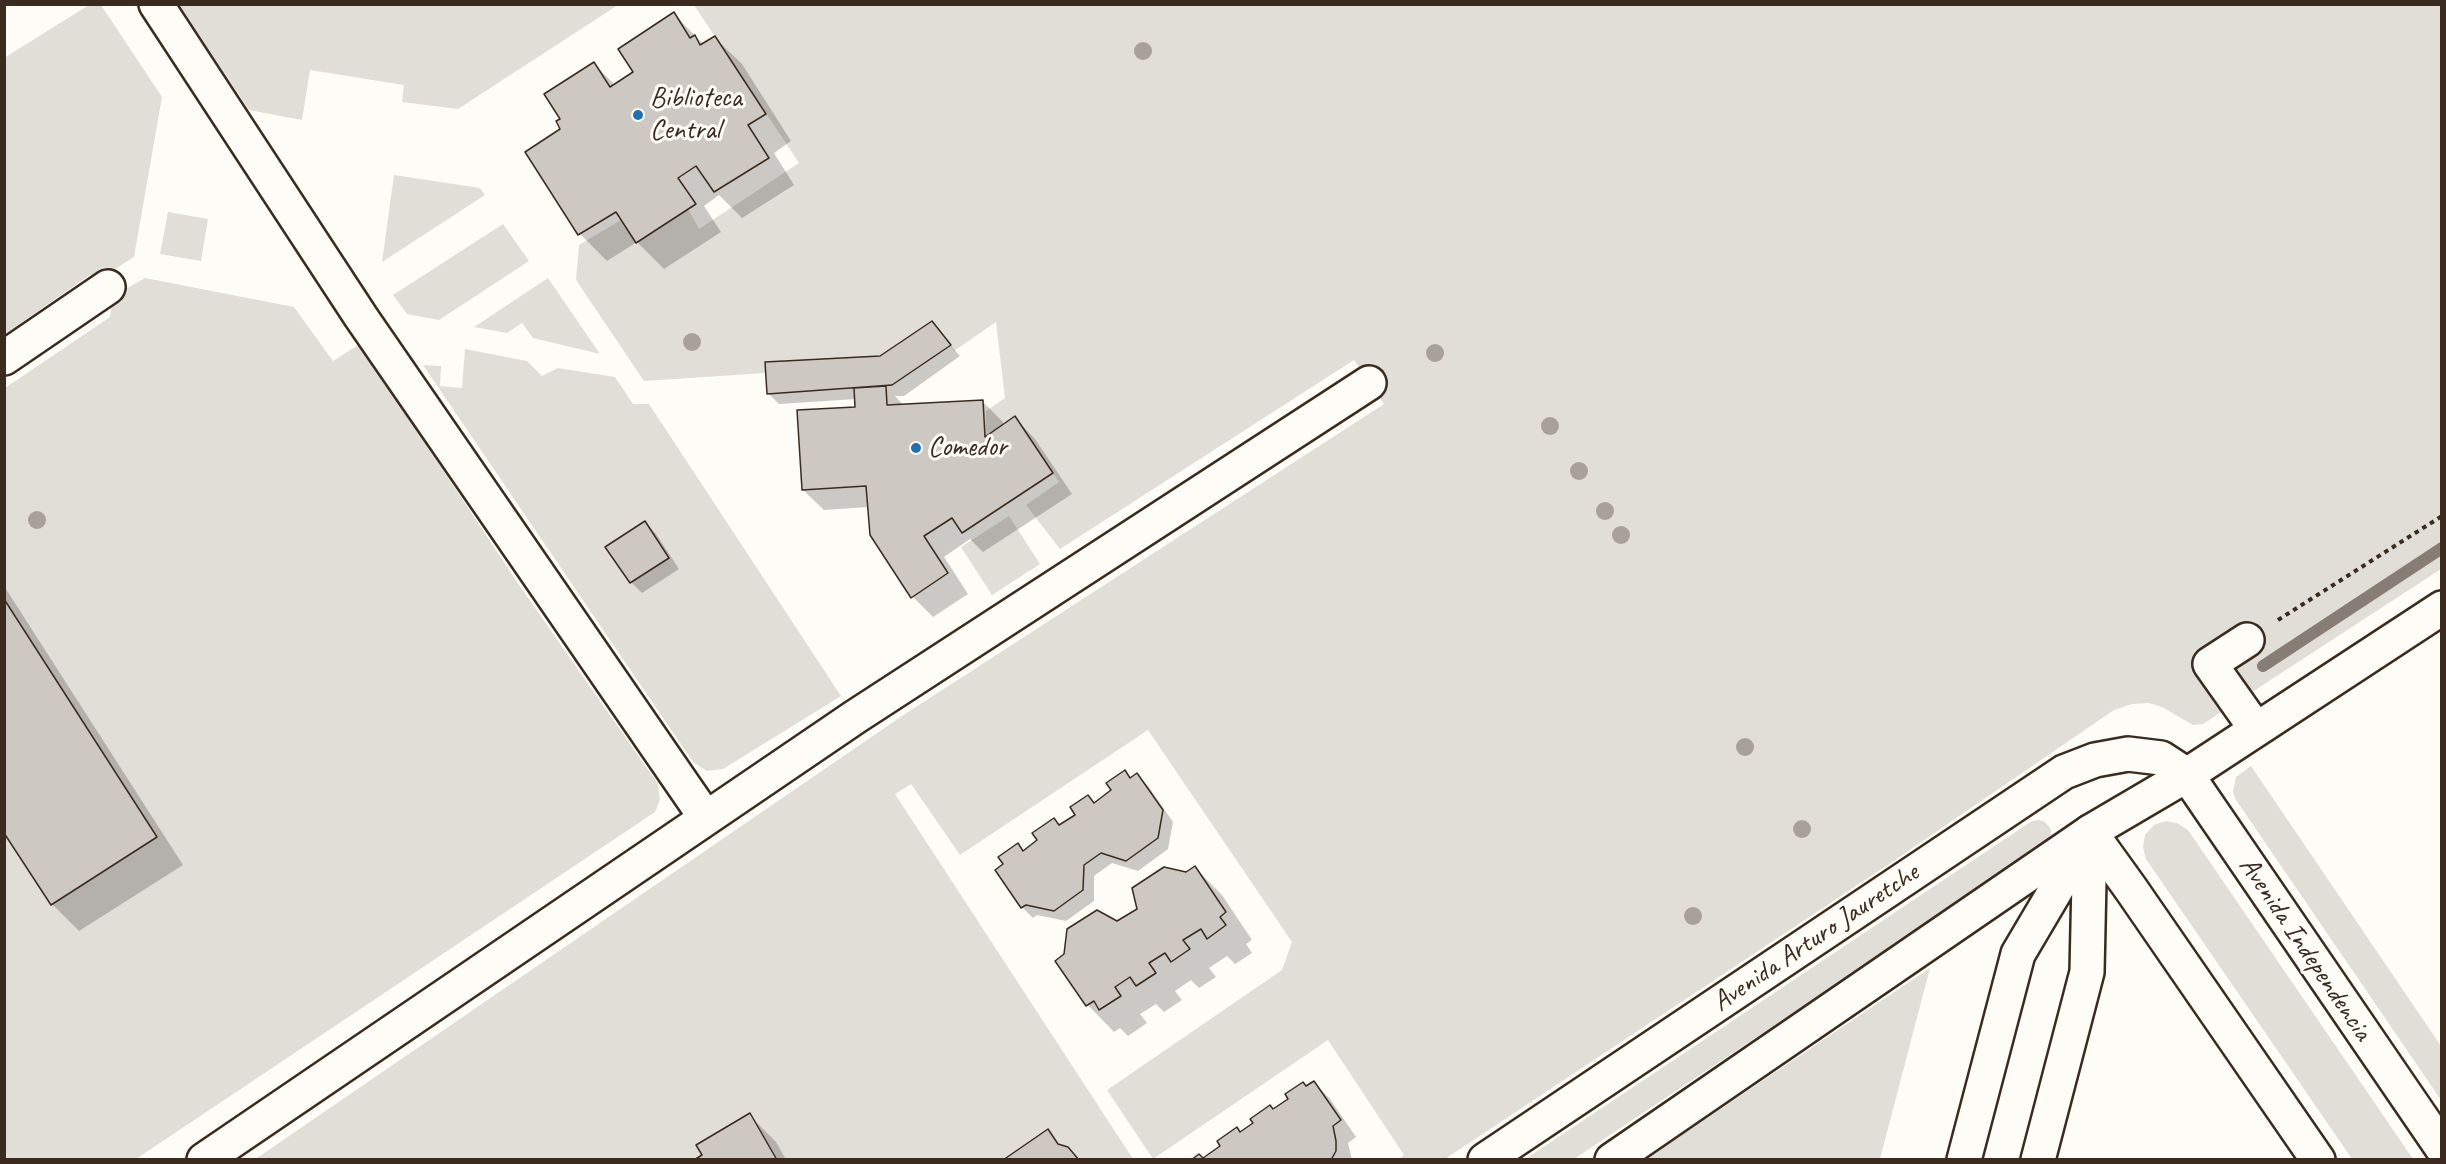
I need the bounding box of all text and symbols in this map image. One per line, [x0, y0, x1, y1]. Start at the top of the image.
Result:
place label: Biblioteca Central [650, 82, 742, 148]
marker: Biblioteca Central [631, 108, 645, 122]
place label: Comedor [928, 431, 1007, 465]
marker: Comedor [909, 441, 923, 455]
street label: Avenida Independencia [2231, 851, 2379, 1047]
street label: Avenida Arturo Jauretche [1707, 857, 1925, 1019]

